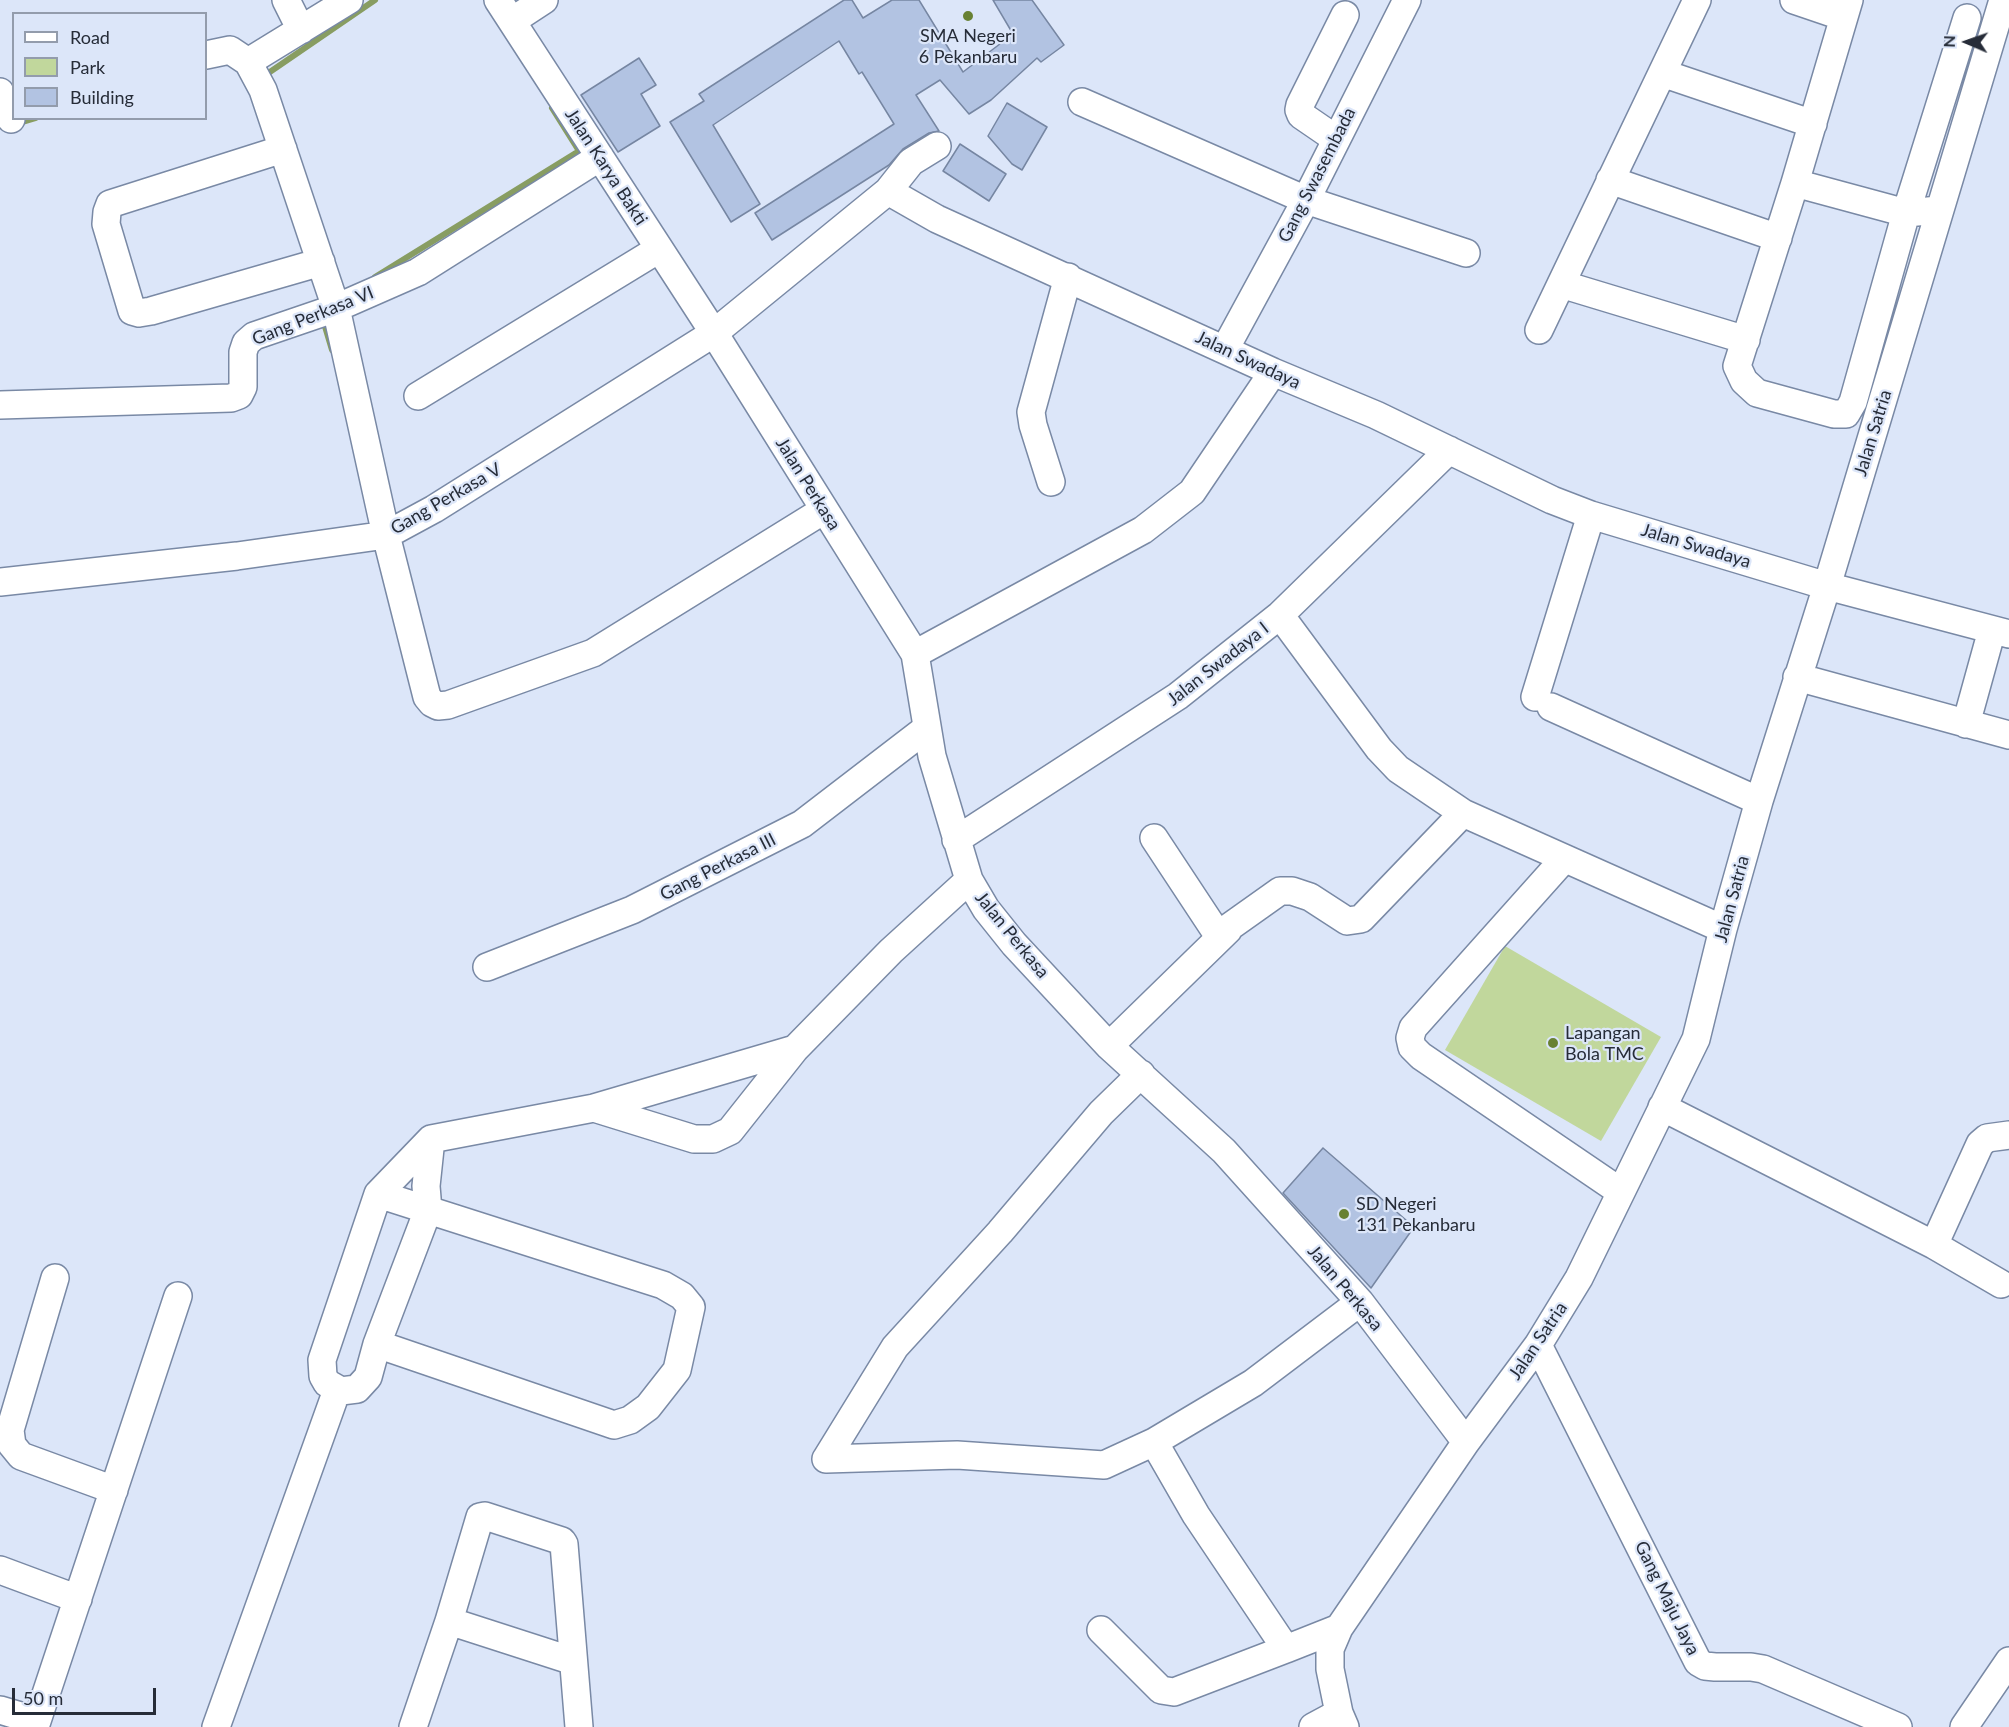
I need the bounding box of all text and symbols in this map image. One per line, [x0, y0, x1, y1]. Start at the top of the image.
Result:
marker: SMA Negeri 6 Pekanbaru [961, 9, 975, 23]
legend [12, 12, 207, 120]
north arrow [1937, 12, 1997, 72]
place label: SMA Negeri 6 Pekanbaru [919, 25, 1017, 68]
text: Road [70, 26, 110, 48]
text: N [1939, 35, 1958, 48]
text: Park [70, 56, 105, 78]
text: Building [70, 86, 134, 108]
street label: Gang Swasembada [1274, 104, 1360, 246]
street label: Jalan Karya Bakti [560, 105, 652, 229]
street label: Gang Perkasa VI [249, 282, 377, 350]
street label: Jalan Swadaya [1192, 326, 1304, 394]
street label: Jalan Satria [1850, 387, 1896, 479]
street label: Jalan Perkasa [771, 434, 845, 534]
street label: Gang Perkasa V [387, 459, 505, 539]
street label: Jalan Swadaya [1639, 519, 1753, 573]
street label: Jalan Swadaya I [1163, 618, 1273, 710]
street label: Gang Perkasa III [657, 829, 779, 905]
street label: Jalan Satria [1710, 853, 1754, 945]
street label: Jalan Perkasa [970, 887, 1054, 983]
place label: Lapangan Bola TMC [1565, 1022, 1644, 1064]
marker: Lapangan Bola TMC [1546, 1036, 1560, 1050]
place label: SD Negeri 131 Pekanbaru [1356, 1193, 1476, 1236]
marker: SD Negeri 131 Pekanbaru [1337, 1207, 1351, 1221]
street label: Jalan Perkasa [1303, 1241, 1387, 1335]
street label: Jalan Satria [1504, 1298, 1572, 1384]
street label: Gang Maju Jaya [1630, 1537, 1704, 1659]
scale bar [15, 1676, 159, 1714]
text: 50 m [23, 1687, 63, 1709]

